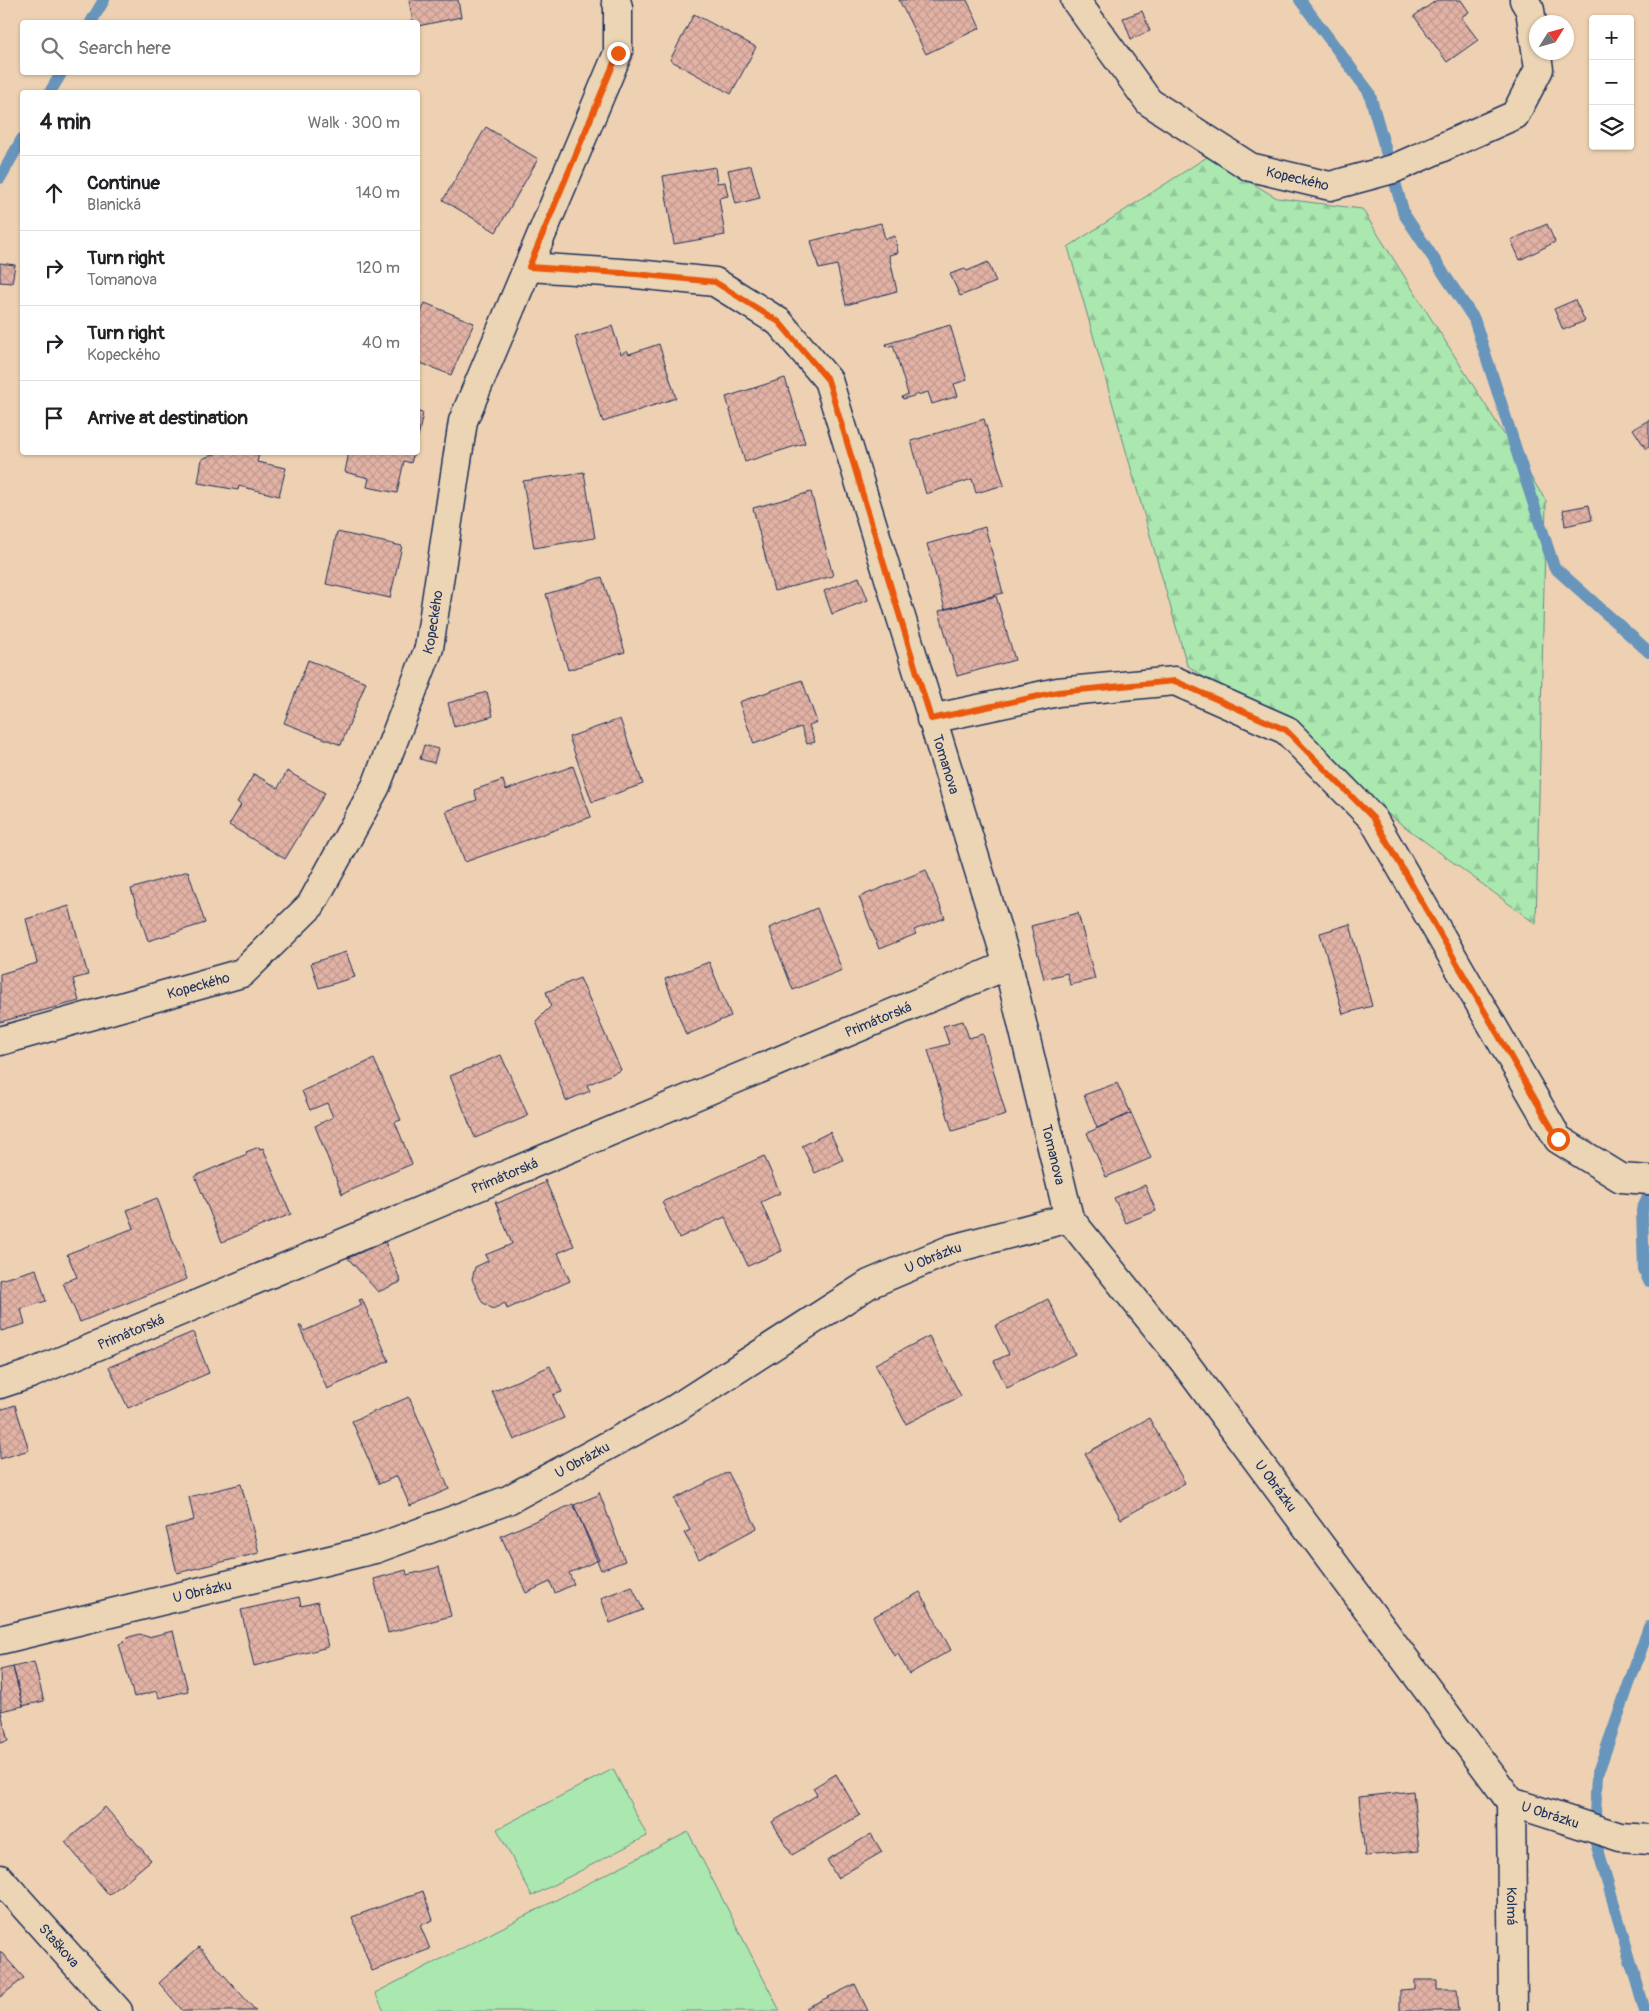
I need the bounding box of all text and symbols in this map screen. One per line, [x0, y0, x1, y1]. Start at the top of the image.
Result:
north arrow [1529, 15, 1574, 60]
map controls [1589, 15, 1634, 150]
button: + [1589, 15, 1634, 60]
search box [20, 20, 420, 75]
icon: search [38, 34, 66, 62]
text: Search here [78, 36, 171, 60]
route end [607, 42, 630, 65]
button: − [1589, 60, 1634, 105]
button: layers [1589, 105, 1634, 150]
text: 4 min [40, 109, 91, 136]
text: Walk · 300 m [308, 113, 400, 133]
street label: Kopeckého [1264, 163, 1331, 194]
text: Continue [87, 171, 160, 195]
icon: ahead [40, 179, 68, 207]
text: 140 m [356, 183, 400, 203]
text: Blanická [87, 195, 141, 215]
text: Turn right [87, 246, 165, 270]
icon: right [40, 254, 68, 282]
text: 120 m [356, 258, 400, 278]
text: Tomanova [87, 270, 157, 290]
text: Turn right [87, 321, 165, 345]
icon: right [40, 329, 68, 357]
text: 40 m [362, 333, 400, 353]
text: Kopeckého [87, 345, 160, 365]
icon: arrive [40, 404, 68, 432]
text: Arrive at destination [87, 406, 248, 430]
street label: Kopeckého [419, 589, 446, 656]
street label: Tomanova [929, 732, 963, 796]
street label: Kopeckého [165, 968, 232, 1002]
street label: Primátorská [842, 998, 914, 1041]
street label: Tomanova [1038, 1123, 1069, 1186]
route start [1547, 1128, 1570, 1151]
street label: Primátorská [469, 1154, 540, 1197]
street label: U Obrázku [902, 1238, 963, 1276]
street label: Primátorská [95, 1310, 167, 1353]
street label: U Obrázku [552, 1438, 612, 1481]
street label: U Obrázku [1252, 1457, 1301, 1515]
street label: U Obrázku [171, 1576, 233, 1606]
street label: U Obrázku [1519, 1797, 1581, 1832]
street label: Kolmá [1503, 1887, 1521, 1925]
street label: Staškova [35, 1920, 83, 1971]

